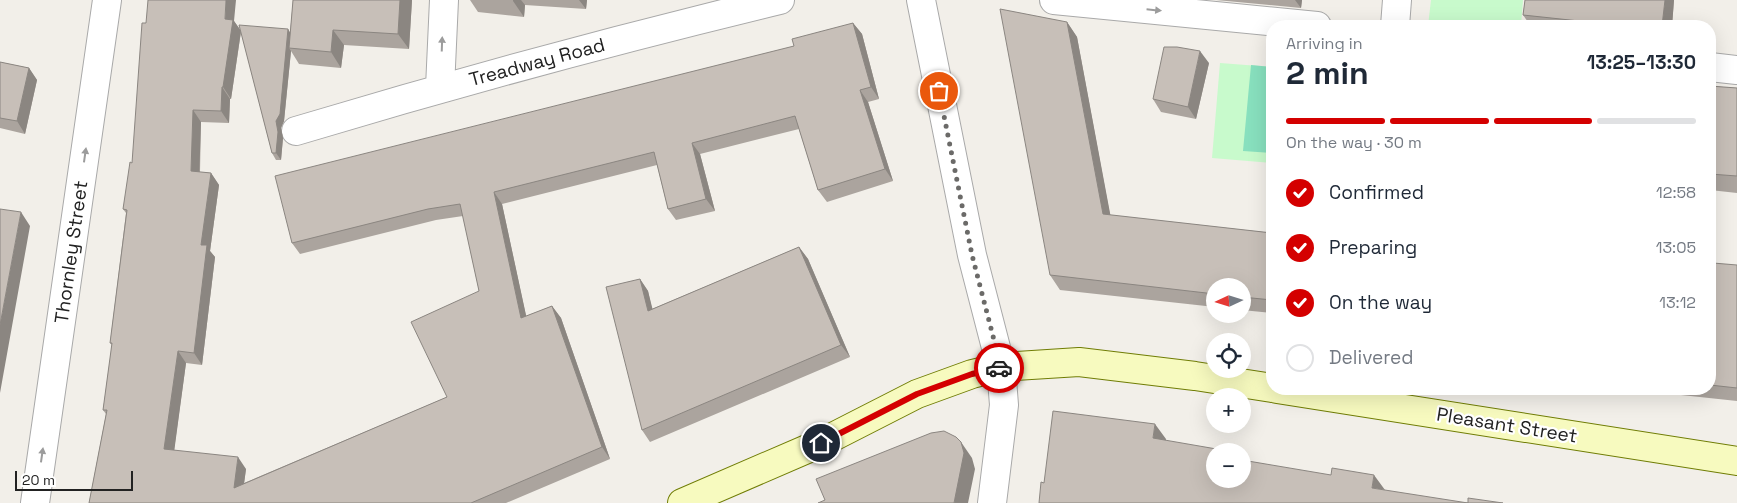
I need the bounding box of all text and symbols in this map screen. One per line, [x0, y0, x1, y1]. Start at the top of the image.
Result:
one-way arrow [1147, 6, 1163, 14]
street label: Treadway Road [466, 32, 608, 92]
text: Arriving in [1286, 33, 1363, 54]
one-way arrow [438, 36, 446, 52]
text: 13:25–13:30 [1587, 50, 1696, 75]
text: 2 min [1286, 53, 1369, 93]
pin [918, 70, 960, 112]
icon: bag [925, 77, 953, 105]
text: On the way · 30 m [1286, 132, 1422, 153]
one-way arrow [81, 147, 89, 163]
street label: Thornley Street [49, 179, 93, 325]
icon: check [1286, 179, 1314, 207]
text: Confirmed [1329, 180, 1424, 205]
text: 12:58 [1656, 182, 1696, 203]
icon: check [1286, 234, 1314, 262]
text: Preparing [1329, 235, 1417, 260]
text: 13:05 [1656, 237, 1696, 258]
north arrow [1206, 278, 1251, 322]
map controls [1206, 278, 1251, 488]
icon: check [1286, 289, 1314, 317]
text: On the way [1329, 290, 1432, 315]
text: 13:12 [1659, 292, 1696, 313]
button: locate [1206, 333, 1251, 378]
courier [974, 343, 1024, 393]
text: Delivered [1329, 345, 1414, 370]
icon: car [985, 354, 1013, 382]
button: + [1206, 388, 1251, 433]
street label: Pleasant Street [1435, 402, 1579, 448]
pin [800, 422, 842, 464]
icon: home [807, 429, 835, 457]
button: − [1206, 443, 1251, 488]
one-way arrow [38, 446, 46, 462]
scale bar [15, 468, 132, 491]
text: 20 m [22, 471, 55, 489]

